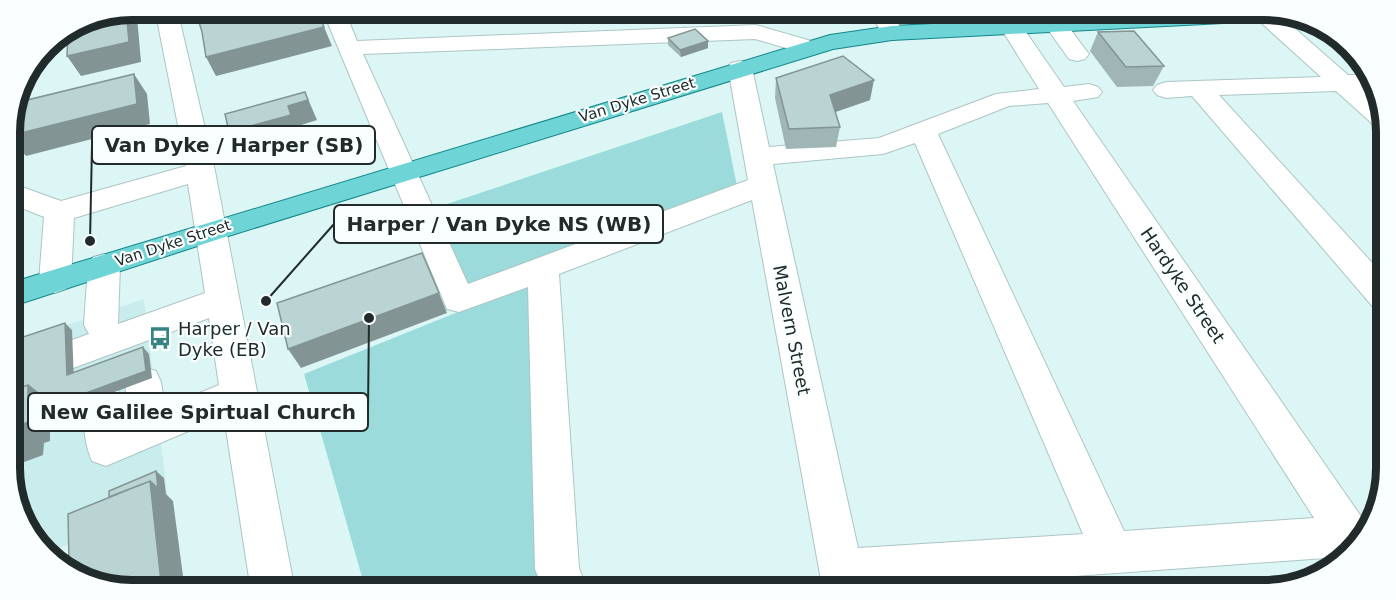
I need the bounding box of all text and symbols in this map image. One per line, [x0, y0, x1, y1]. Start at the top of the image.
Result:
street label: Van Dyke Street [577, 74, 697, 126]
callout: Van Dyke / Harper (SB) [92, 126, 375, 164]
text: Van Dyke / Harper (SB) [104, 133, 364, 157]
callout: Harper / Van Dyke NS (WB) [334, 205, 663, 243]
text: Harper / Van Dyke NS (WB) [347, 212, 651, 236]
street label: Van Dyke Street [113, 216, 233, 270]
street label: Hardyke Street [1137, 223, 1229, 347]
street label: Malvern Street [769, 263, 815, 397]
place label: Harper / Van Dyke (EB) [178, 318, 291, 360]
bus stop icon: Harper / Van Dyke (EB) [147, 325, 173, 351]
callout: New Galilee Spirtual Church [28, 393, 368, 431]
text: New Galilee Spirtual Church [40, 400, 356, 424]

